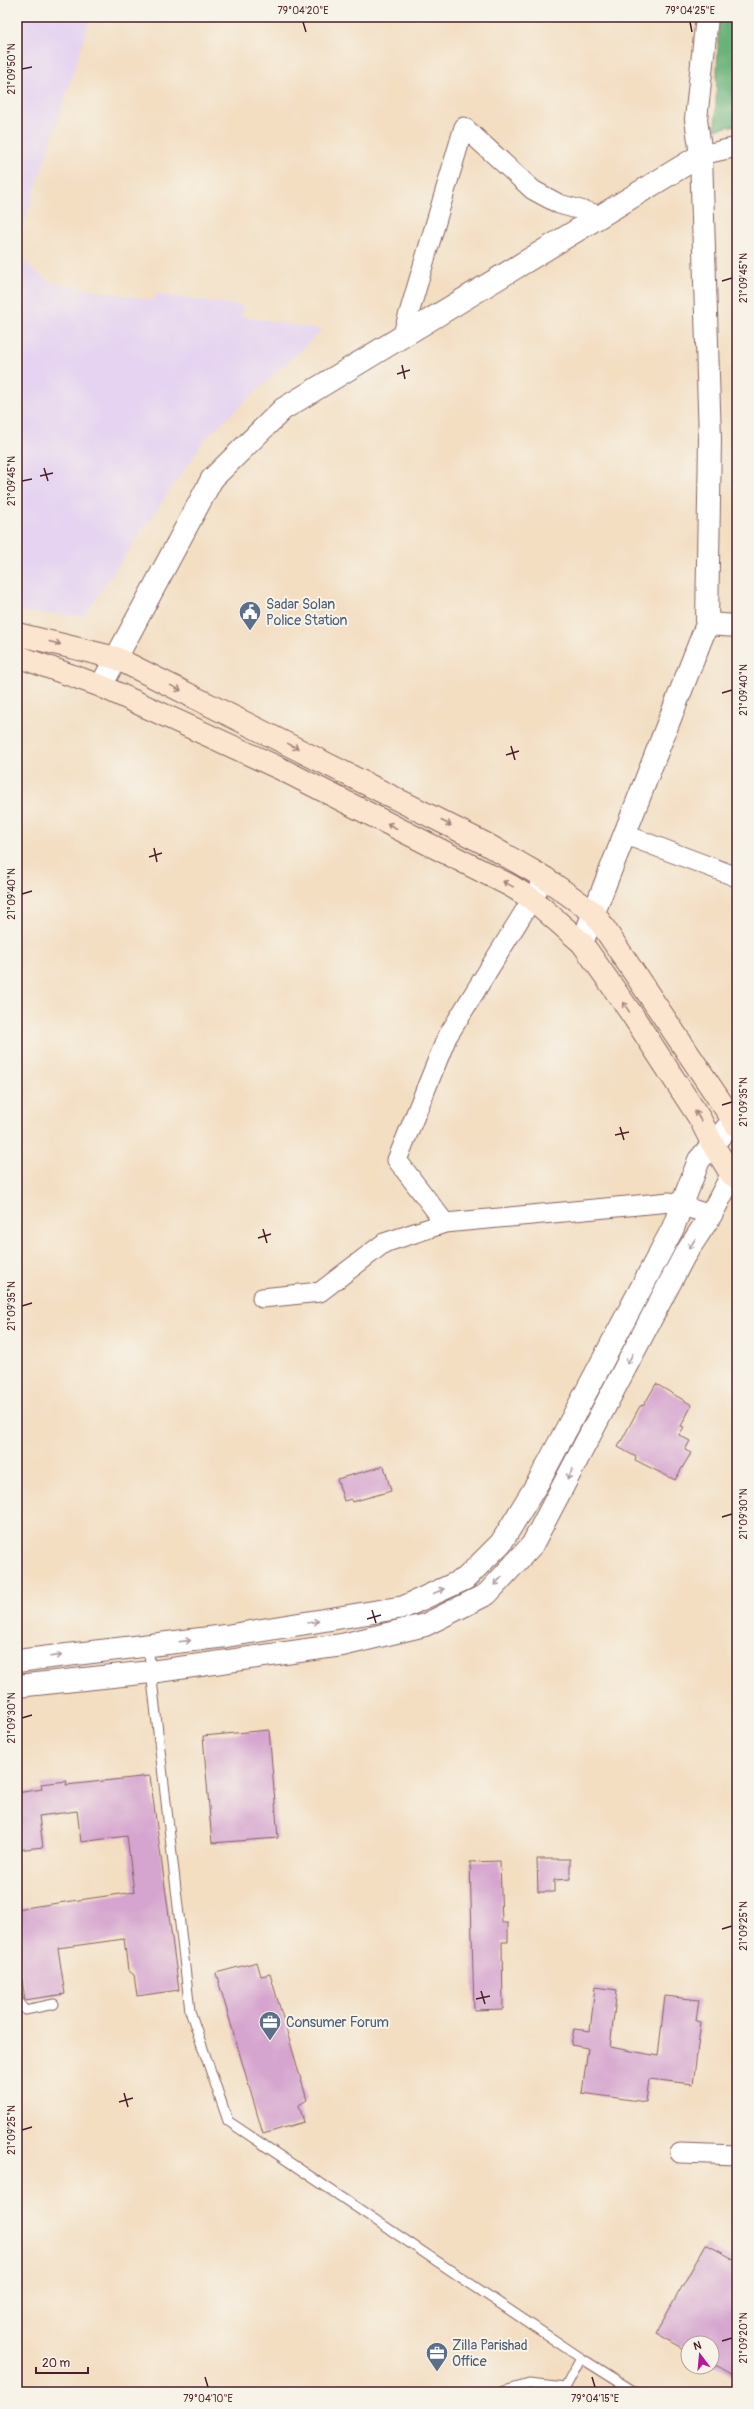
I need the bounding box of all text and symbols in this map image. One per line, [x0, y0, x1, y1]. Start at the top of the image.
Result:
text: 79°04'20"E [277, 5, 329, 17]
text: 79°04'25"E [665, 5, 715, 17]
text: 21°09'50"N [6, 43, 18, 94]
text: 21°09'45"N [738, 253, 750, 303]
text: 21°09'45"N [6, 456, 18, 506]
place label: Sadar Solan Police Station [266, 596, 348, 629]
public building icon: Sadar Solan Police Station [237, 599, 263, 632]
one-way arrow [48, 640, 61, 648]
text: 21°09'40"N [738, 664, 750, 716]
one-way arrow [170, 685, 182, 692]
one-way arrow [286, 743, 298, 750]
one-way arrow [440, 820, 452, 828]
one-way arrow [387, 821, 399, 829]
text: 21°09'40"N [6, 868, 18, 920]
one-way arrow [502, 880, 514, 888]
one-way arrow [622, 1001, 630, 1012]
text: 21°09'35"N [738, 1077, 750, 1127]
one-way arrow [693, 1110, 701, 1122]
one-way arrow [687, 1238, 695, 1250]
text: 21°09'35"N [6, 1281, 18, 1331]
one-way arrow [626, 1352, 633, 1364]
one-way arrow [565, 1468, 573, 1480]
text: 21°09'30"N [738, 1488, 750, 1540]
one-way arrow [494, 1576, 503, 1586]
one-way arrow [432, 1587, 444, 1594]
one-way arrow [306, 1617, 319, 1625]
one-way arrow [178, 1637, 191, 1645]
one-way arrow [49, 1653, 62, 1660]
text: 21°09'30"N [6, 1692, 18, 1744]
text: 21°09'25"N [738, 1901, 750, 1951]
office icon: Consumer Forum [257, 2009, 283, 2042]
place label: Consumer Forum [286, 2014, 389, 2031]
text: 21°09'25"N [6, 2105, 18, 2155]
text: 21°09'20"N [738, 2312, 750, 2364]
north arrow [680, 2335, 720, 2375]
place label: Zilla Parishad Office [452, 2337, 528, 2370]
text: N [692, 2338, 703, 2353]
office icon: Zilla Parishad Office [424, 2340, 450, 2373]
scale bar [36, 2349, 88, 2375]
text: 20 m [42, 2356, 71, 2371]
text: 79°04'10"E [183, 2393, 233, 2405]
text: 79°04'15"E [571, 2393, 619, 2405]

